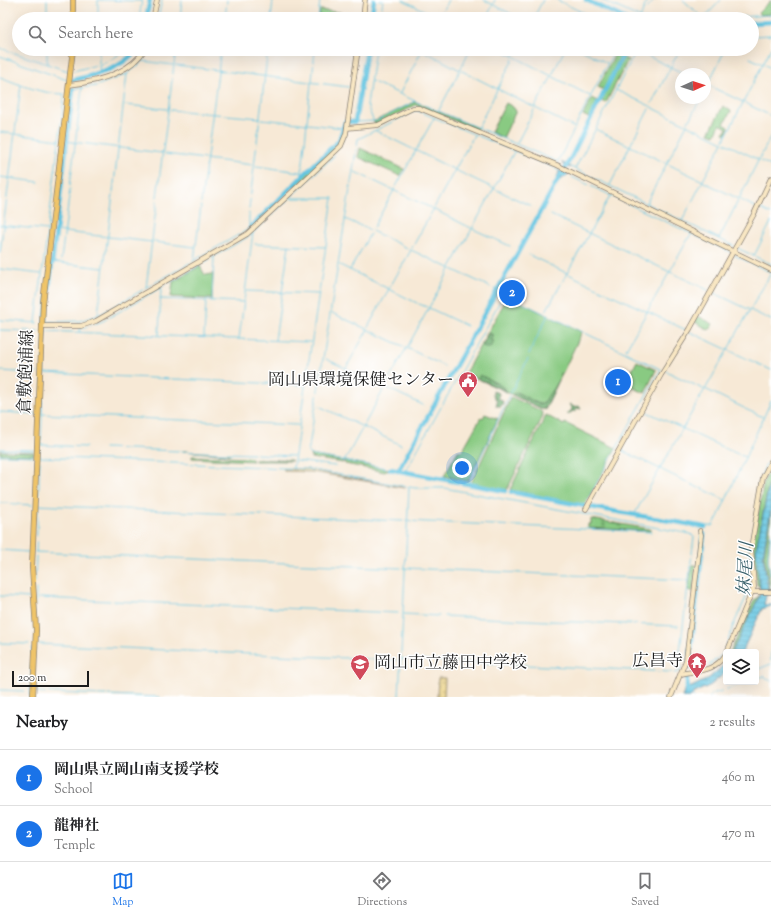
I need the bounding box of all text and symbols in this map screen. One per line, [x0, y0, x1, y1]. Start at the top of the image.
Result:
search box [12, 12, 759, 56]
icon: search [26, 23, 48, 45]
text: Search here [58, 24, 133, 45]
north arrow [675, 68, 711, 104]
pin: 2 [499, 278, 525, 308]
street label: 倉敷飽浦線 [14, 329, 40, 415]
pin: 1 [605, 367, 631, 397]
place label: 岡山県環境保健センター [268, 369, 454, 393]
public building icon: 岡山県環境保健センター [457, 370, 479, 398]
your location [452, 458, 472, 478]
water label: 妹尾川 [733, 539, 761, 597]
map controls [723, 649, 759, 685]
button: layers [723, 649, 759, 685]
place label: 広昌寺 [632, 650, 683, 674]
temple icon: 広昌寺 [686, 651, 708, 679]
place label: 岡山市立藤田中学校 [374, 652, 527, 676]
school or university icon: 岡山市立藤田中学校 [349, 653, 371, 681]
scale bar [12, 669, 89, 688]
text: 200 m [18, 670, 46, 686]
text: Nearby [16, 711, 68, 735]
text: 2 results [710, 714, 755, 732]
text: 岡山県立岡山南支援学校 [54, 760, 219, 781]
text: 1 [27, 769, 31, 787]
text: 460 m [722, 769, 755, 787]
text: School [54, 781, 93, 799]
text: 龍神社 [54, 816, 99, 837]
text: 2 [26, 825, 32, 843]
text: 470 m [722, 825, 755, 843]
text: Temple [54, 837, 95, 855]
tab: Map [112, 870, 134, 910]
tab: Directions [358, 870, 407, 910]
tab: Saved [631, 870, 659, 910]

